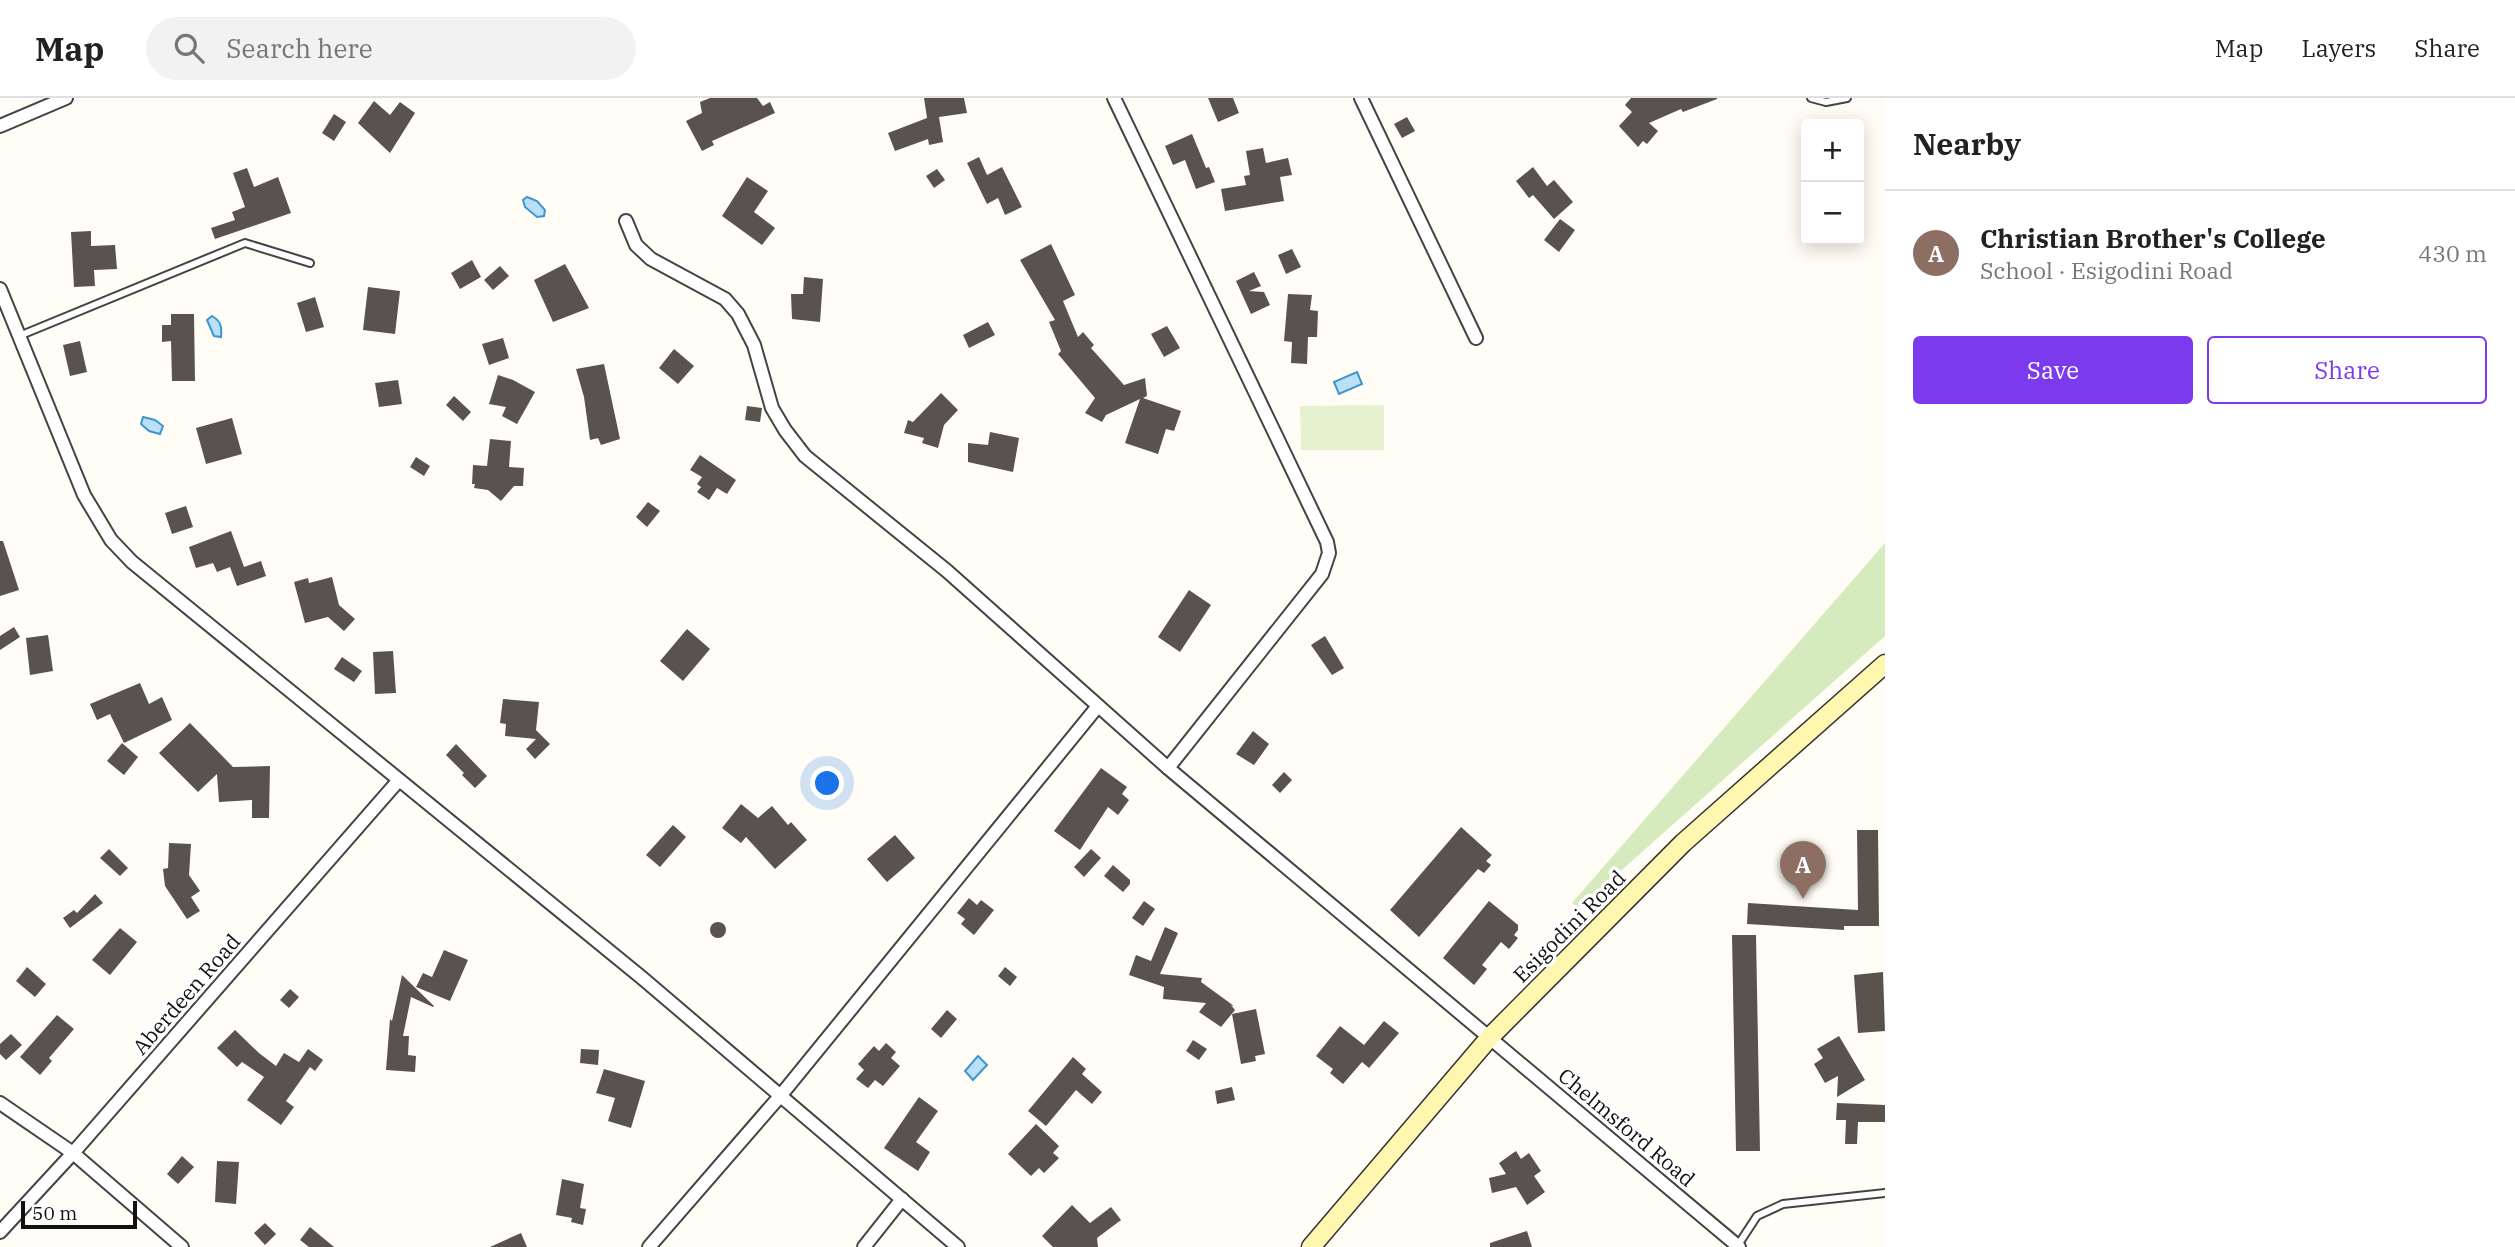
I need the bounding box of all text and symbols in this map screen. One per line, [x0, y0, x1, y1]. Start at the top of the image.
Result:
search box [146, 17, 636, 80]
text: Map [35, 27, 104, 70]
icon: search [170, 29, 208, 67]
text: Search here [226, 31, 373, 65]
text: Map [2215, 32, 2263, 64]
text: Layers [2301, 32, 2376, 64]
text: Share [2414, 32, 2480, 64]
map controls [1801, 119, 1864, 245]
button: + [1801, 119, 1864, 182]
text: Nearby [1913, 124, 2021, 163]
button: − [1801, 182, 1864, 245]
text: Christian Brother's College [1980, 221, 2326, 255]
text: A [1928, 238, 1944, 268]
text: 430 m [2418, 238, 2487, 268]
text: School · Esigodini Road [1980, 255, 2233, 285]
button: Save [1913, 336, 2193, 404]
button: Share [2207, 336, 2487, 404]
your location [810, 766, 844, 800]
pin: A [1780, 841, 1826, 899]
street label: Esigodini Road [1507, 864, 1631, 988]
street label: Aberdeen Road [126, 928, 246, 1060]
street label: Chelmsford Road [1553, 1062, 1701, 1193]
scale bar [21, 1198, 136, 1230]
text: 50 m [32, 1201, 77, 1225]

